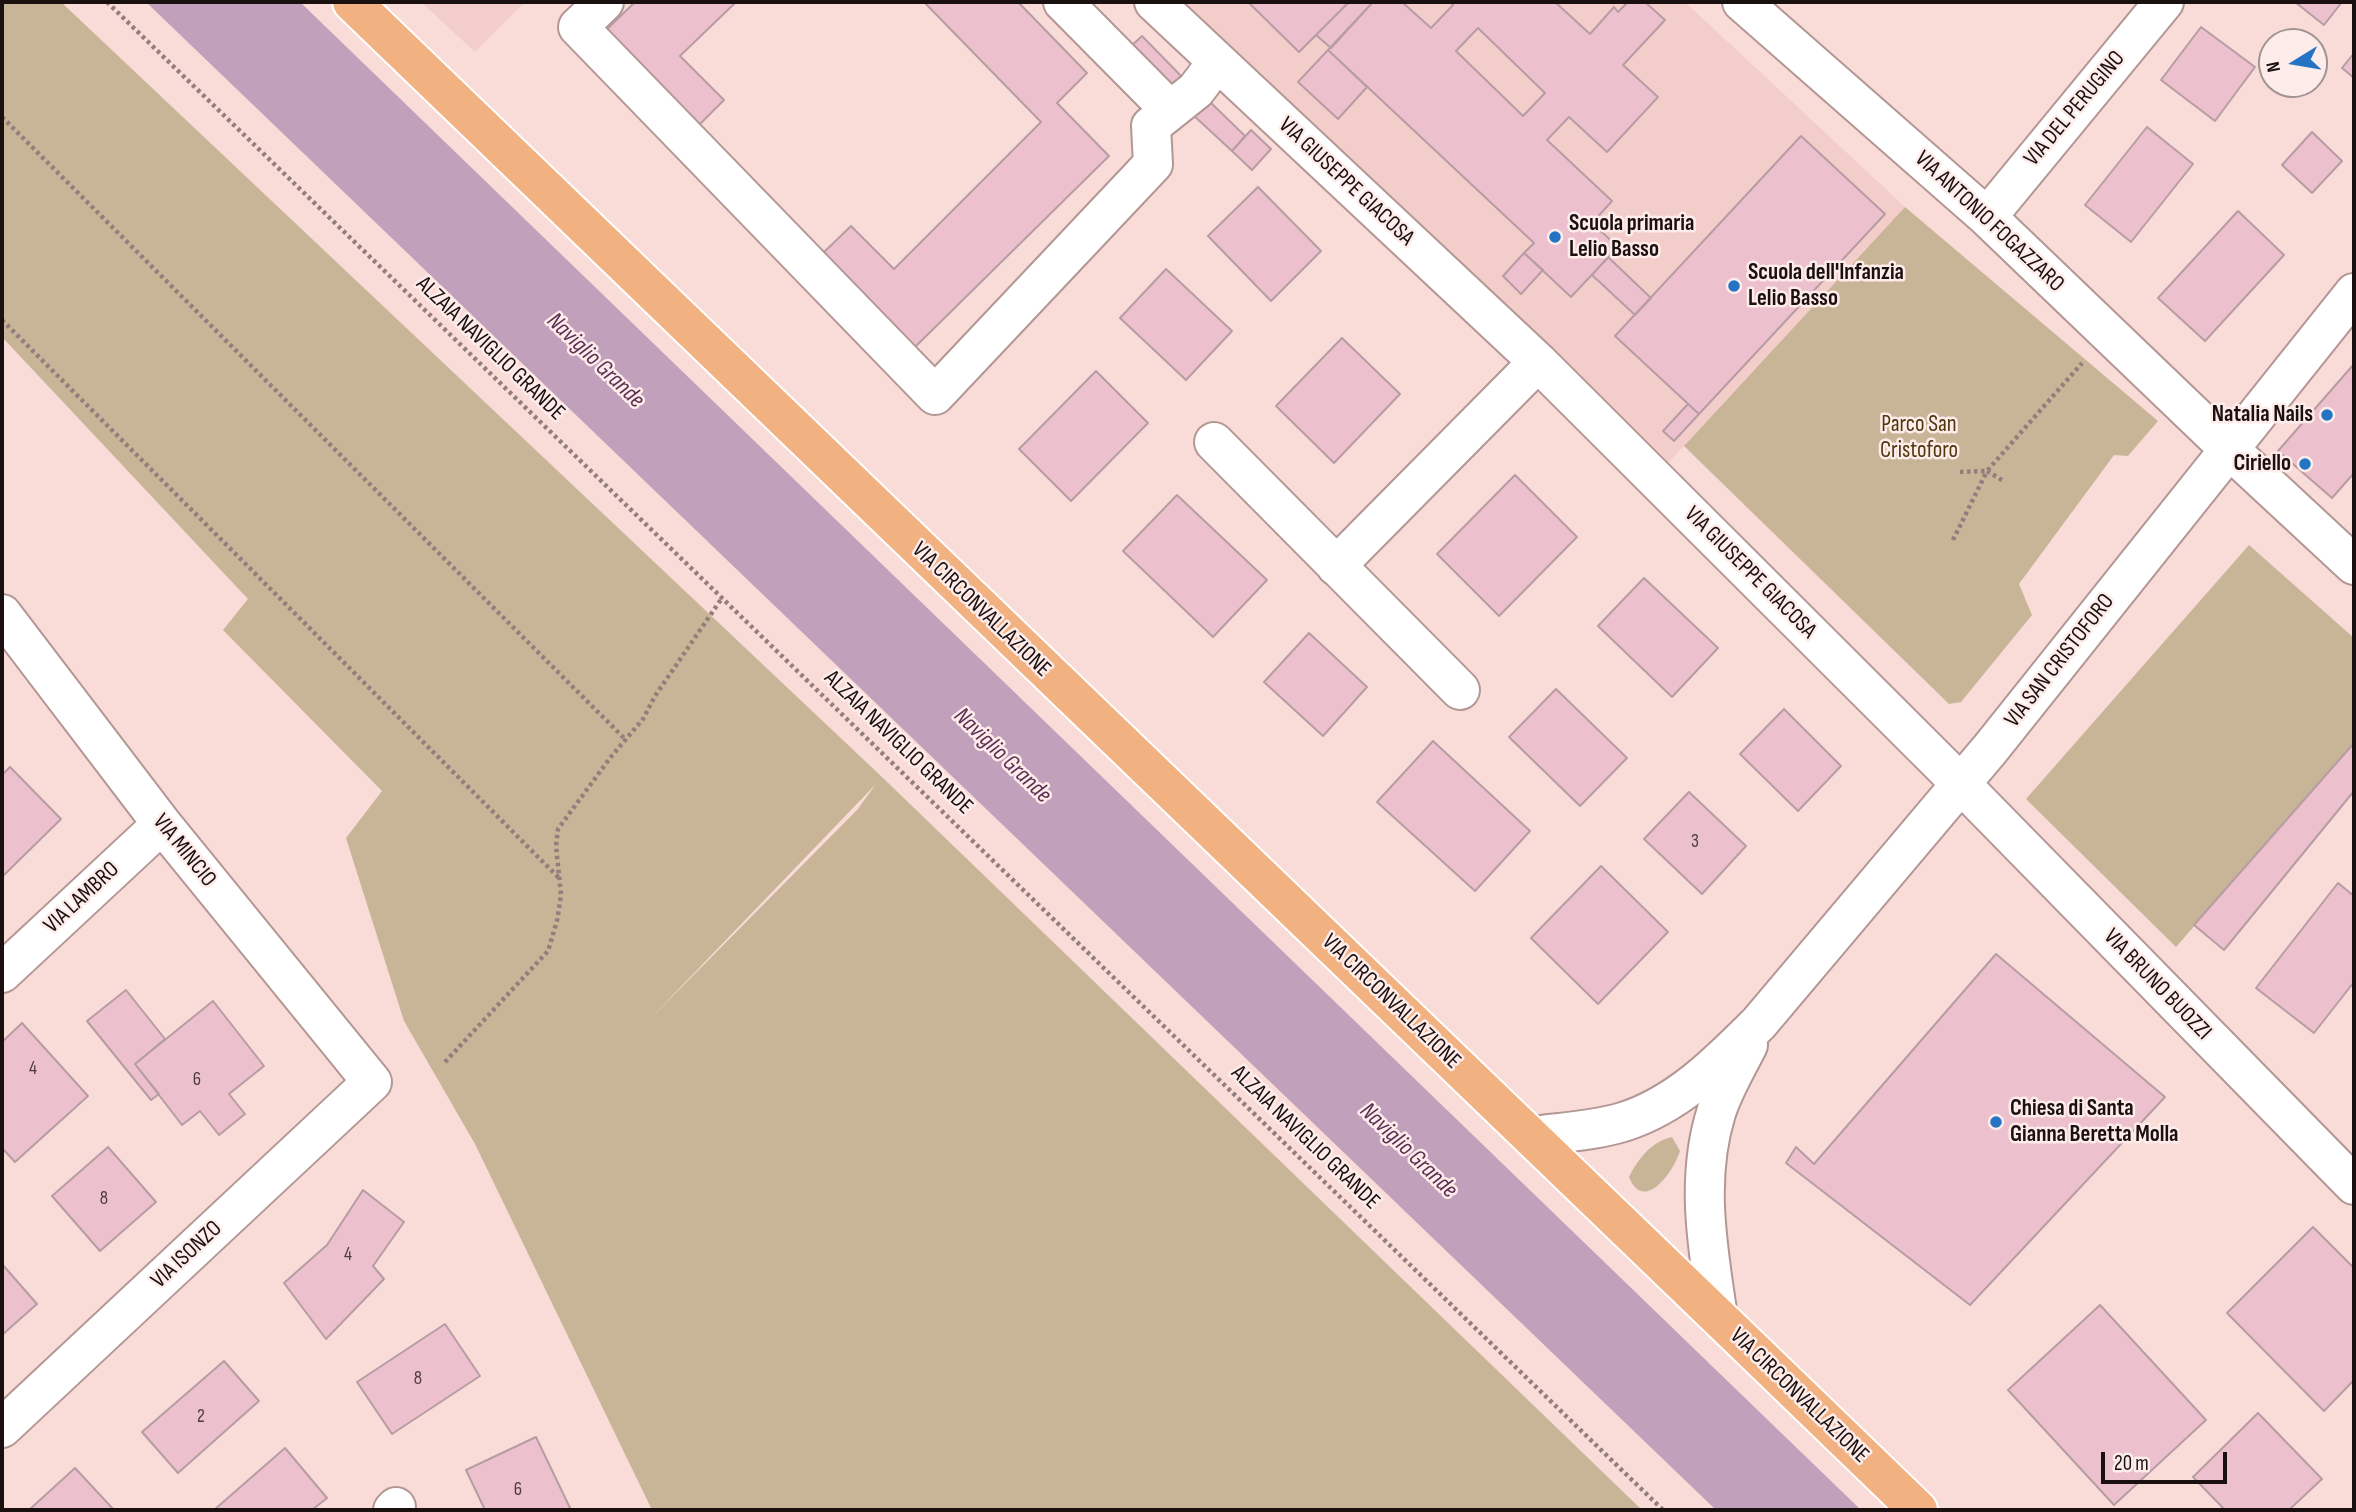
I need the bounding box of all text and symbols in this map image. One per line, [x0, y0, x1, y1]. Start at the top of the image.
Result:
north arrow [2258, 28, 2328, 98]
street label: VIA DEL PERUGINO [2019, 46, 2131, 172]
text: N [2262, 60, 2286, 74]
street label: VIA GIUSEPPE GIACOSA [1272, 112, 1420, 252]
street label: VIA ANTONIO FOGAZZARO [1909, 146, 2069, 298]
place label: Scuola primaria Lelio Basso [1569, 210, 1694, 264]
marker: Scuola primaria Lelio Basso [1547, 229, 1563, 245]
place label: Scuola dell'Infanzia Lelio Basso [1748, 259, 1904, 313]
street label: ALZAIA NAVIGLIO GRANDE [410, 271, 570, 427]
marker: Scuola dell'Infanzia Lelio Basso [1726, 278, 1742, 294]
water label: Naviglio Grande [540, 307, 650, 415]
place label: Natalia Nails [2212, 401, 2313, 429]
marker: Natalia Nails [2319, 407, 2335, 423]
park label: Parco San Cristoforo [1880, 411, 1958, 465]
place label: Ciriello [2234, 450, 2291, 478]
marker: Ciriello [2297, 456, 2313, 472]
street label: VIA GIUSEPPE GIACOSA [1678, 501, 1822, 645]
street label: VIA CIRCONVALLAZIONE [906, 537, 1056, 683]
street label: VIA SAN CRISTOFORO [1999, 589, 2121, 733]
street label: ALZAIA NAVIGLIO GRANDE [818, 665, 978, 821]
water label: Naviglio Grande [947, 702, 1057, 810]
street label: VIA MINCIO [146, 809, 222, 893]
house number: 3 [1691, 831, 1699, 853]
street label: VIA LAMBRO [39, 856, 125, 940]
street label: VIA BRUNO BUOZZI [2097, 924, 2217, 1046]
street label: VIA CIRCONVALLAZIONE [1316, 929, 1466, 1075]
house number: 4 [29, 1058, 37, 1080]
street label: ALZAIA NAVIGLIO GRANDE [1225, 1060, 1385, 1216]
house number: 6 [193, 1069, 201, 1091]
place label: Chiesa di Santa Gianna Beretta Molla [2010, 1095, 2179, 1149]
water label: Naviglio Grande [1353, 1097, 1463, 1205]
marker: Chiesa di Santa Gianna Beretta Molla [1988, 1114, 2004, 1130]
house number: 8 [100, 1188, 108, 1210]
street label: VIA ISONZO [146, 1215, 228, 1295]
house number: 4 [344, 1244, 352, 1266]
street label: VIA CIRCONVALLAZIONE [1724, 1323, 1874, 1469]
house number: 8 [414, 1368, 422, 1390]
house number: 2 [197, 1406, 205, 1428]
scale bar [2104, 1438, 2230, 1482]
text: 20 m [2114, 1451, 2149, 1476]
house number: 6 [514, 1479, 522, 1501]

